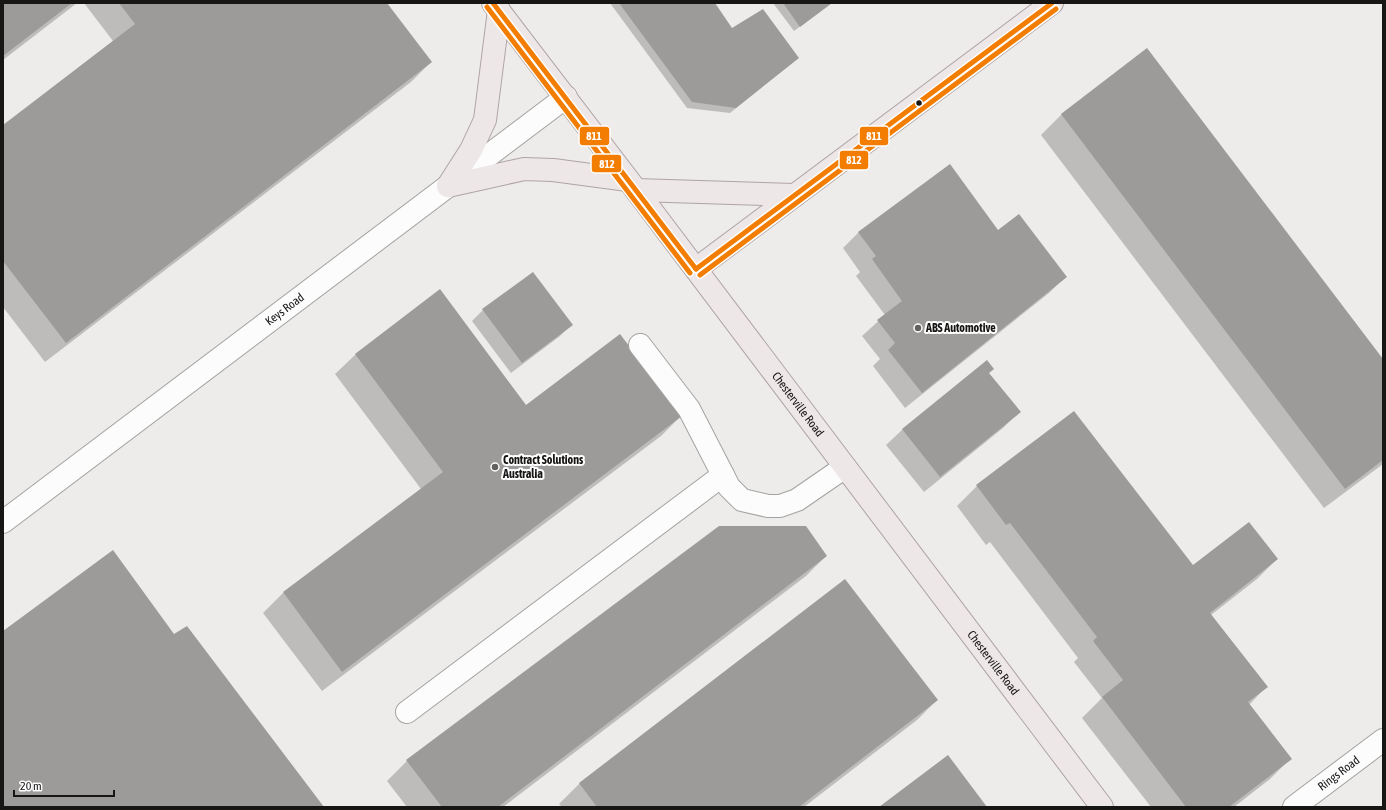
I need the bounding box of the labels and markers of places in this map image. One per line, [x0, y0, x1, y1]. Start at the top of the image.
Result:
unlabelled marker [914, 98, 924, 108]
place label: ABS Automotive [925, 321, 996, 335]
marker: ABS Automotive [913, 323, 923, 333]
place label: Contract Solutions Australia [502, 453, 584, 481]
marker: Contract Solutions Australia [490, 462, 500, 472]

